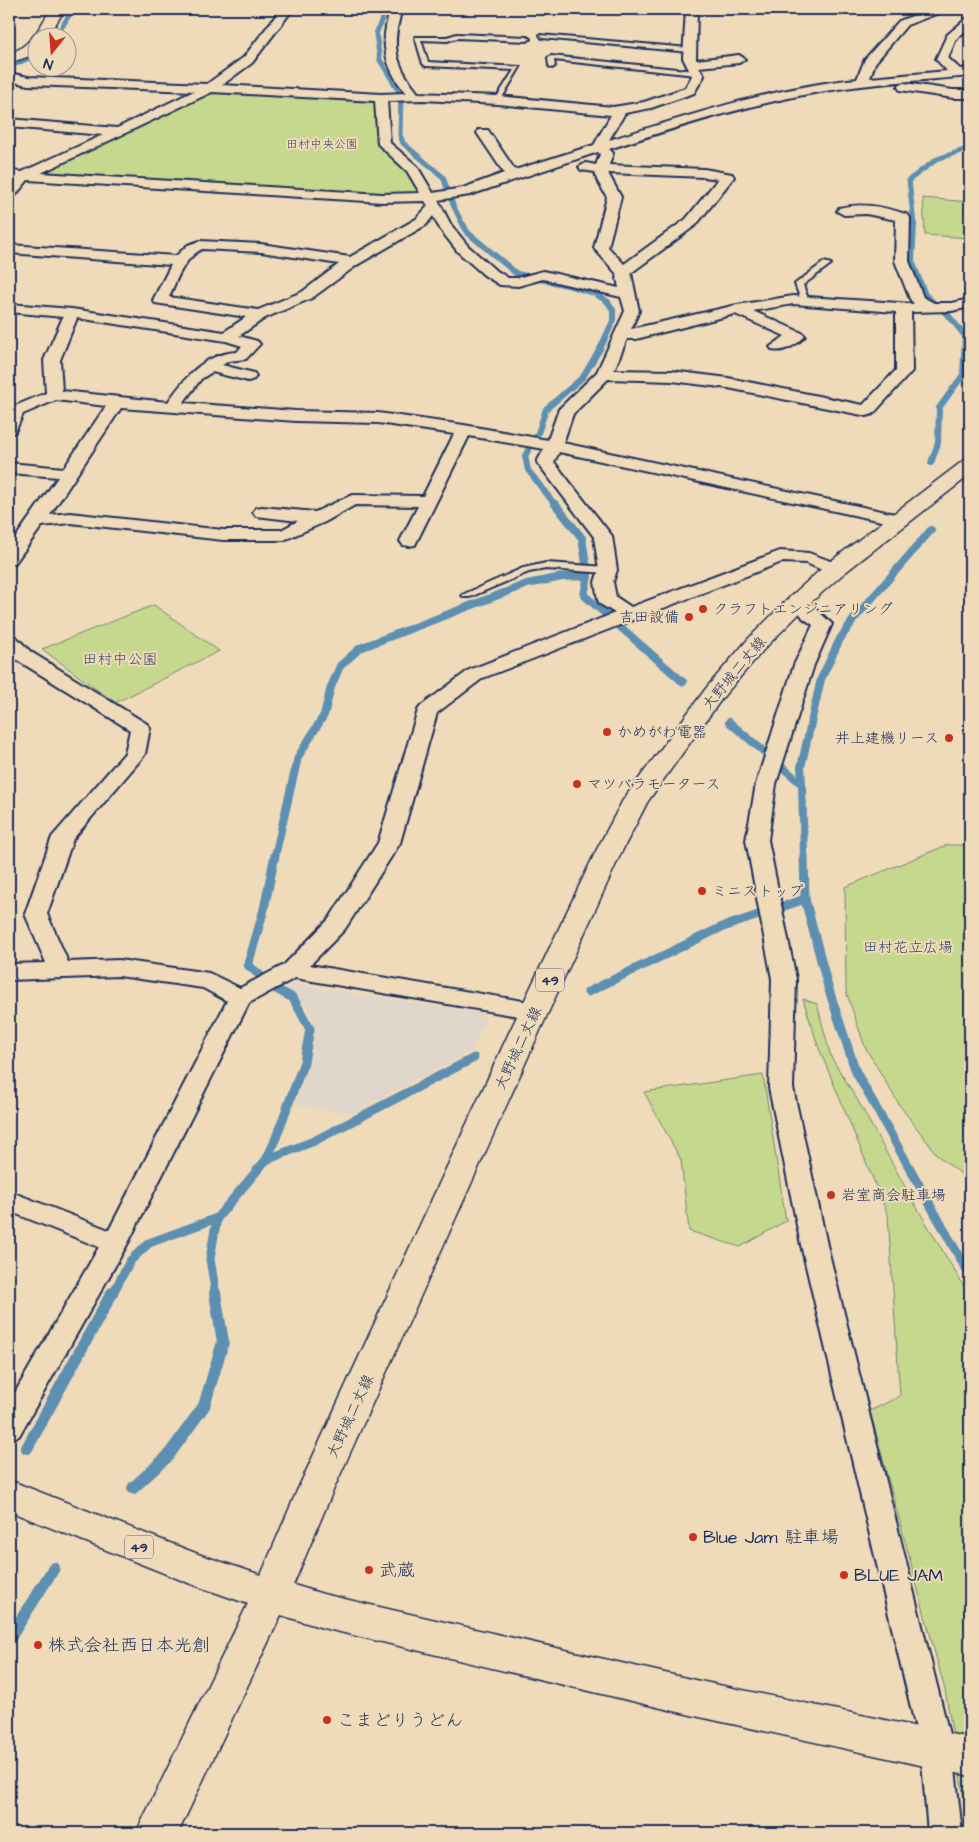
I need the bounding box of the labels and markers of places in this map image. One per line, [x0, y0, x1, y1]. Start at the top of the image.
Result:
place label: クラフトエンジニアリング [713, 599, 893, 620]
marker: クラフトエンジニアリング [697, 603, 709, 615]
place label: 吉田設備 [619, 607, 679, 628]
marker: 吉田設備 [683, 611, 695, 623]
place label: かめがわ電器 [617, 722, 707, 743]
marker: かめがわ電器 [601, 726, 613, 738]
place label: 井上建機リース [835, 728, 939, 749]
marker: 井上建機リース [943, 732, 955, 744]
place label: マツバラモータース [587, 774, 721, 795]
marker: マツバラモータース [571, 778, 583, 790]
place label: ミニストップ [712, 881, 804, 902]
marker: ミニストップ [696, 885, 708, 897]
place label: 岩室商会駐車場 [841, 1185, 946, 1206]
marker: 岩室商会駐車場 [825, 1189, 837, 1201]
place label: Blue Jam 駐車場 [703, 1525, 839, 1550]
marker: Blue Jam 駐車場 [687, 1531, 699, 1543]
place label: 武蔵 [379, 1558, 415, 1583]
place label: BLUE JAM [854, 1563, 943, 1588]
marker: 武蔵 [363, 1564, 375, 1576]
marker: BLUE JAM [838, 1569, 850, 1581]
place label: 株式会社西日本光創 [48, 1633, 210, 1658]
marker: 株式会社西日本光創 [32, 1639, 44, 1651]
place label: こまどりうどん [337, 1708, 463, 1733]
marker: こまどりうどん [321, 1714, 333, 1726]

